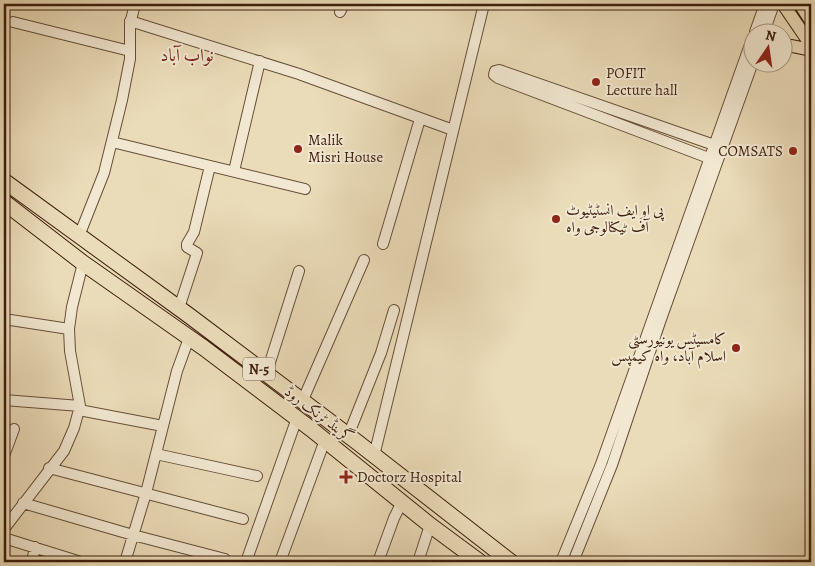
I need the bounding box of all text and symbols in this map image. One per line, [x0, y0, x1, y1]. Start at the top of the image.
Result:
north arrow [742, 22, 792, 72]
text: N [764, 25, 778, 46]
district label: نواب آباد [160, 43, 214, 67]
place label: POFIT Lecture hall [606, 63, 678, 100]
marker: POFIT Lecture hall [590, 76, 602, 88]
place label: Malik Misri House [308, 130, 383, 167]
place label: COMSATS [718, 141, 783, 161]
marker: Malik Misri House [292, 143, 304, 155]
marker: COMSATS [787, 145, 799, 157]
place label: پی او ایف انسٹیٹیوٹ آف ٹیکنالوجی واہ [566, 200, 665, 237]
marker: پی او ایف انسٹیٹیوٹ آف ٹیکنالوجی واہ [550, 213, 562, 225]
place label: کامسیٹس یونیورسٹی اسلام آباد، واہ کیمپس [611, 329, 726, 369]
marker: کامسیٹس یونیورسٹی اسلام آباد، واہ کیمپس [730, 342, 742, 354]
road number: N-5 [243, 358, 275, 380]
street label: گرینڈ ٹرنک روڈ [280, 381, 358, 447]
place label: Doctorz Hospital [357, 467, 462, 487]
marker: Doctorz Hospital [339, 470, 353, 484]

